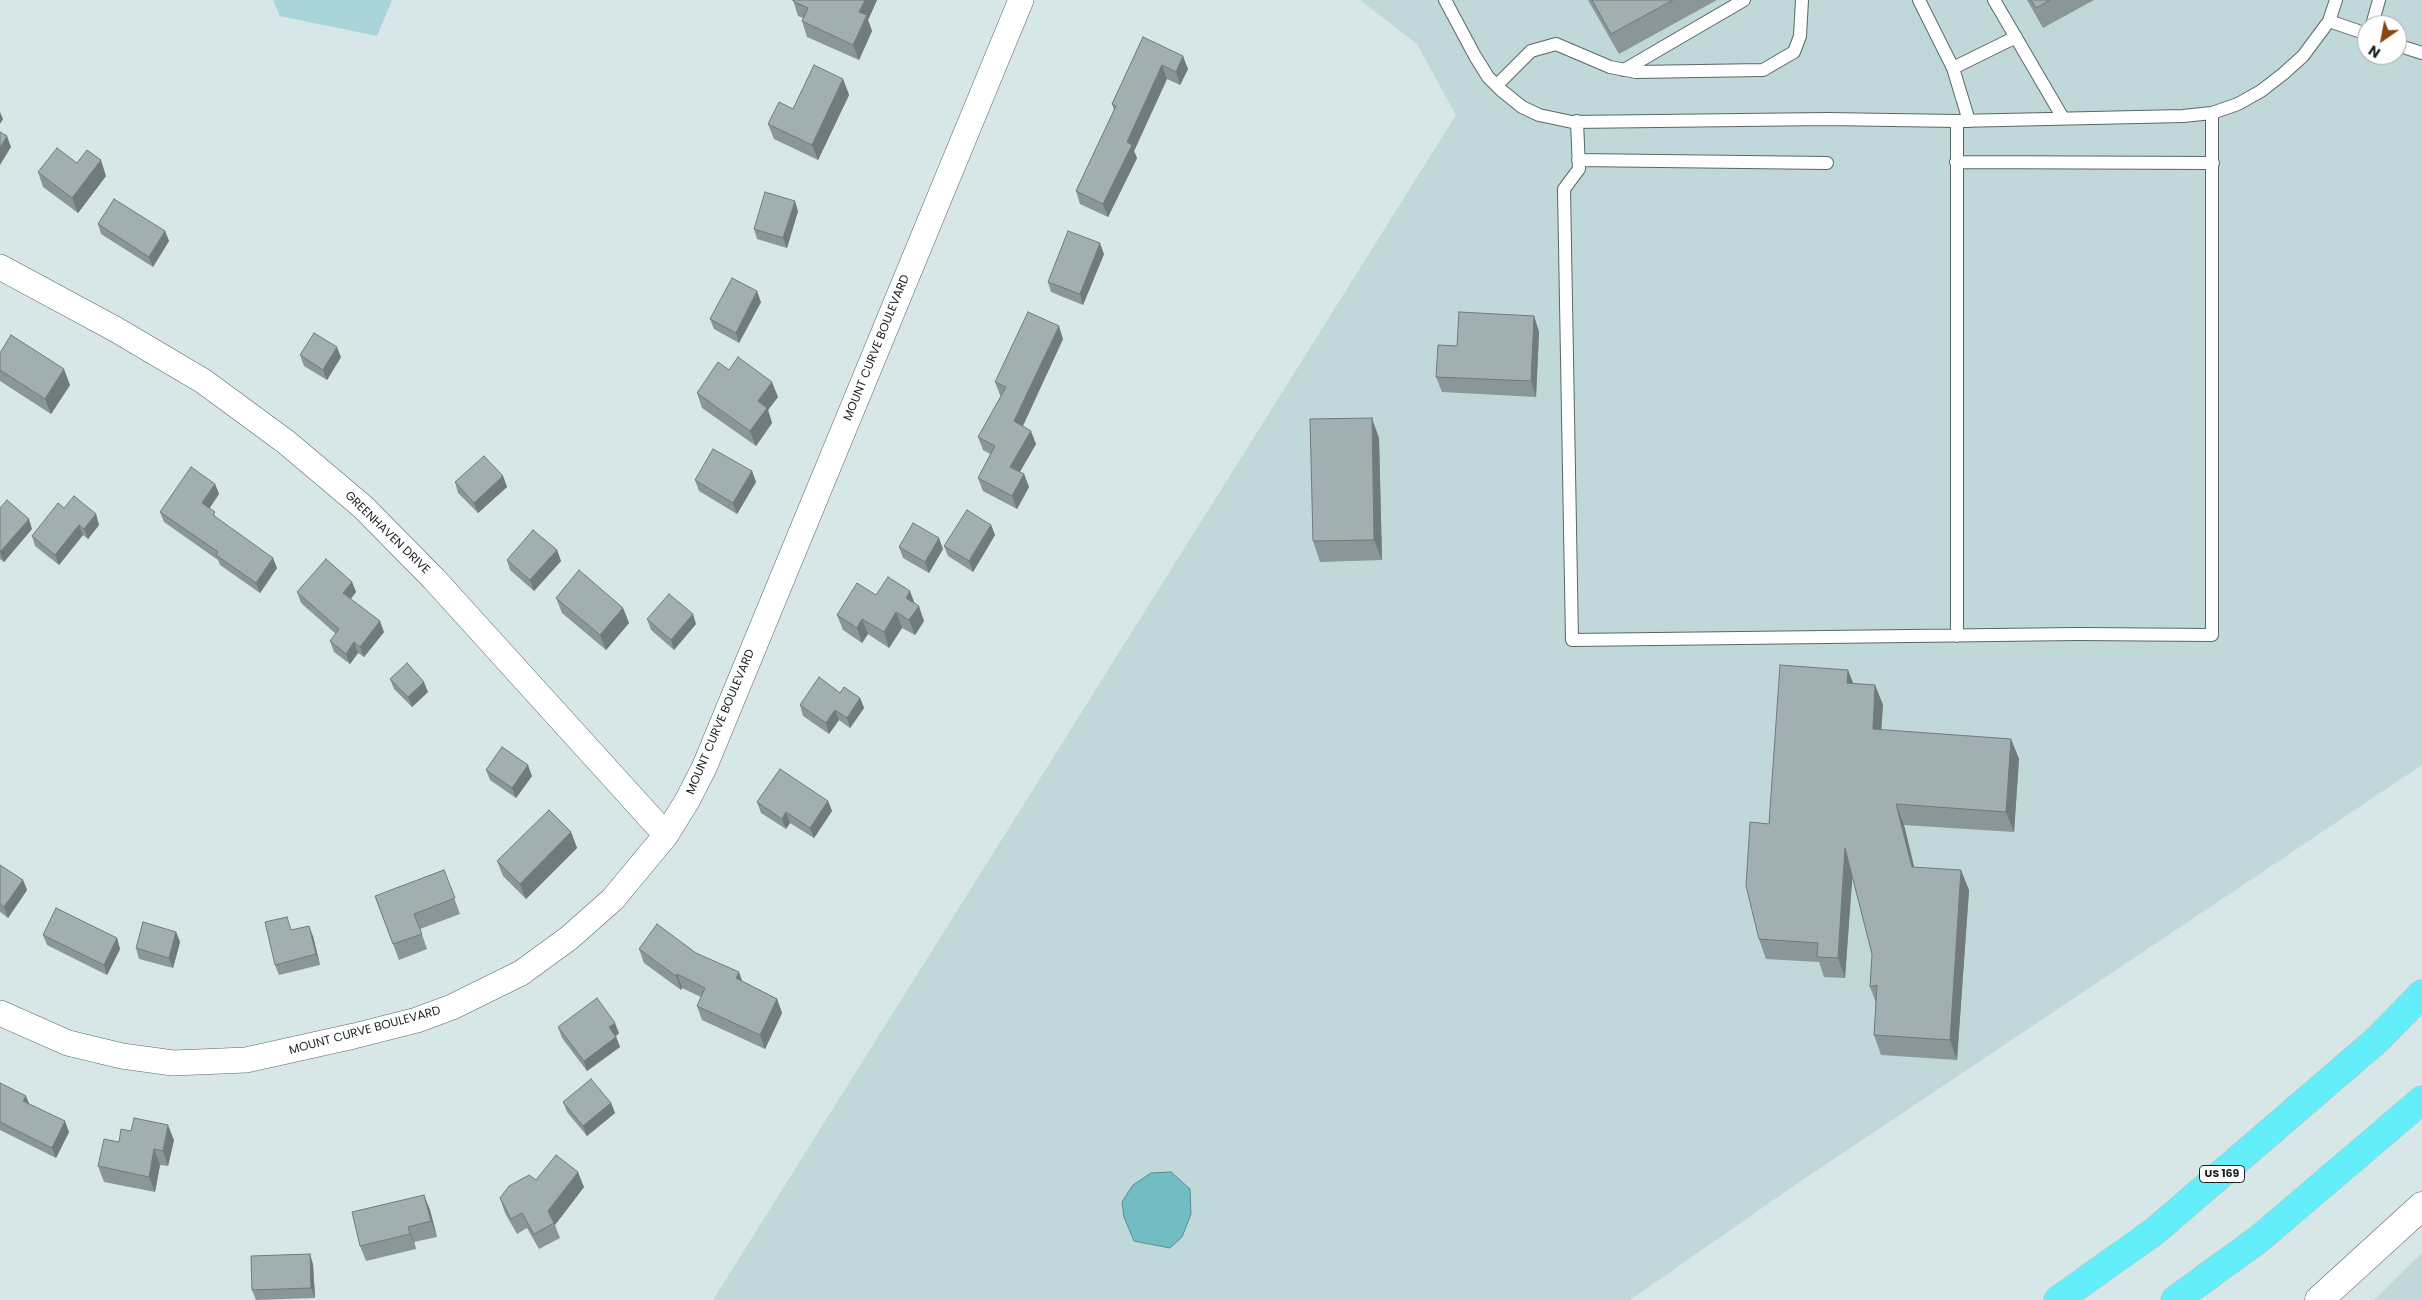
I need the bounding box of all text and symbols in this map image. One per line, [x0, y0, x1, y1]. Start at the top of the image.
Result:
north arrow [2357, 15, 2407, 65]
text: N [2365, 40, 2384, 63]
street label: MOUNT CURVE BOULEVARD [841, 273, 913, 423]
street label: GREENHAVEN DRIVE [341, 489, 433, 577]
street label: MOUNT CURVE BOULEVARD [684, 647, 758, 797]
street label: MOUNT CURVE BOULEVARD [288, 1004, 442, 1058]
road number: US 169 [2200, 1166, 2244, 1182]

